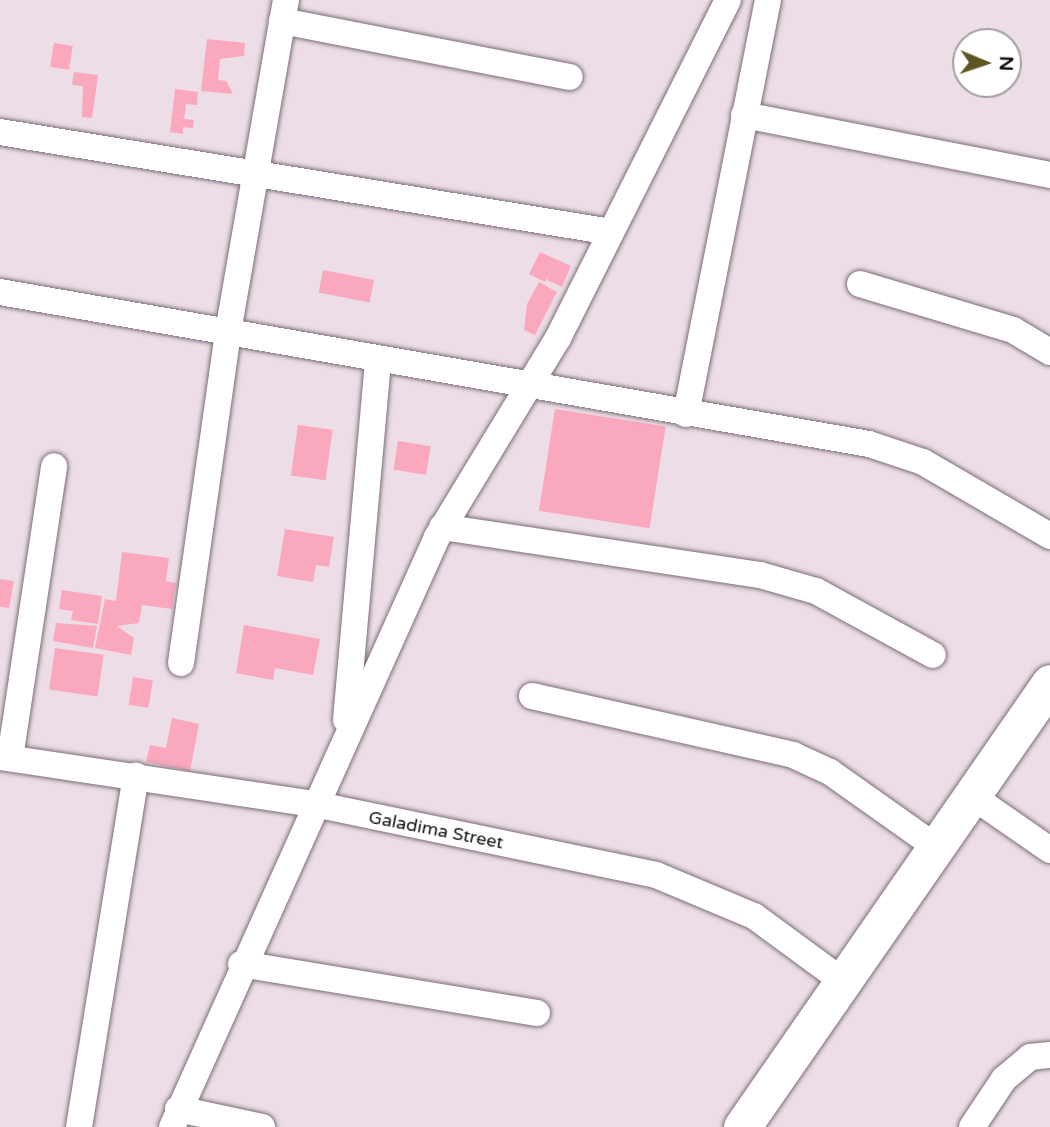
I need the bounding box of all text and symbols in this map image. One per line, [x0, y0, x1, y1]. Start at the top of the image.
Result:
north arrow [952, 28, 1022, 98]
text: N [995, 56, 1017, 72]
street label: Galadima Street [367, 806, 505, 854]

